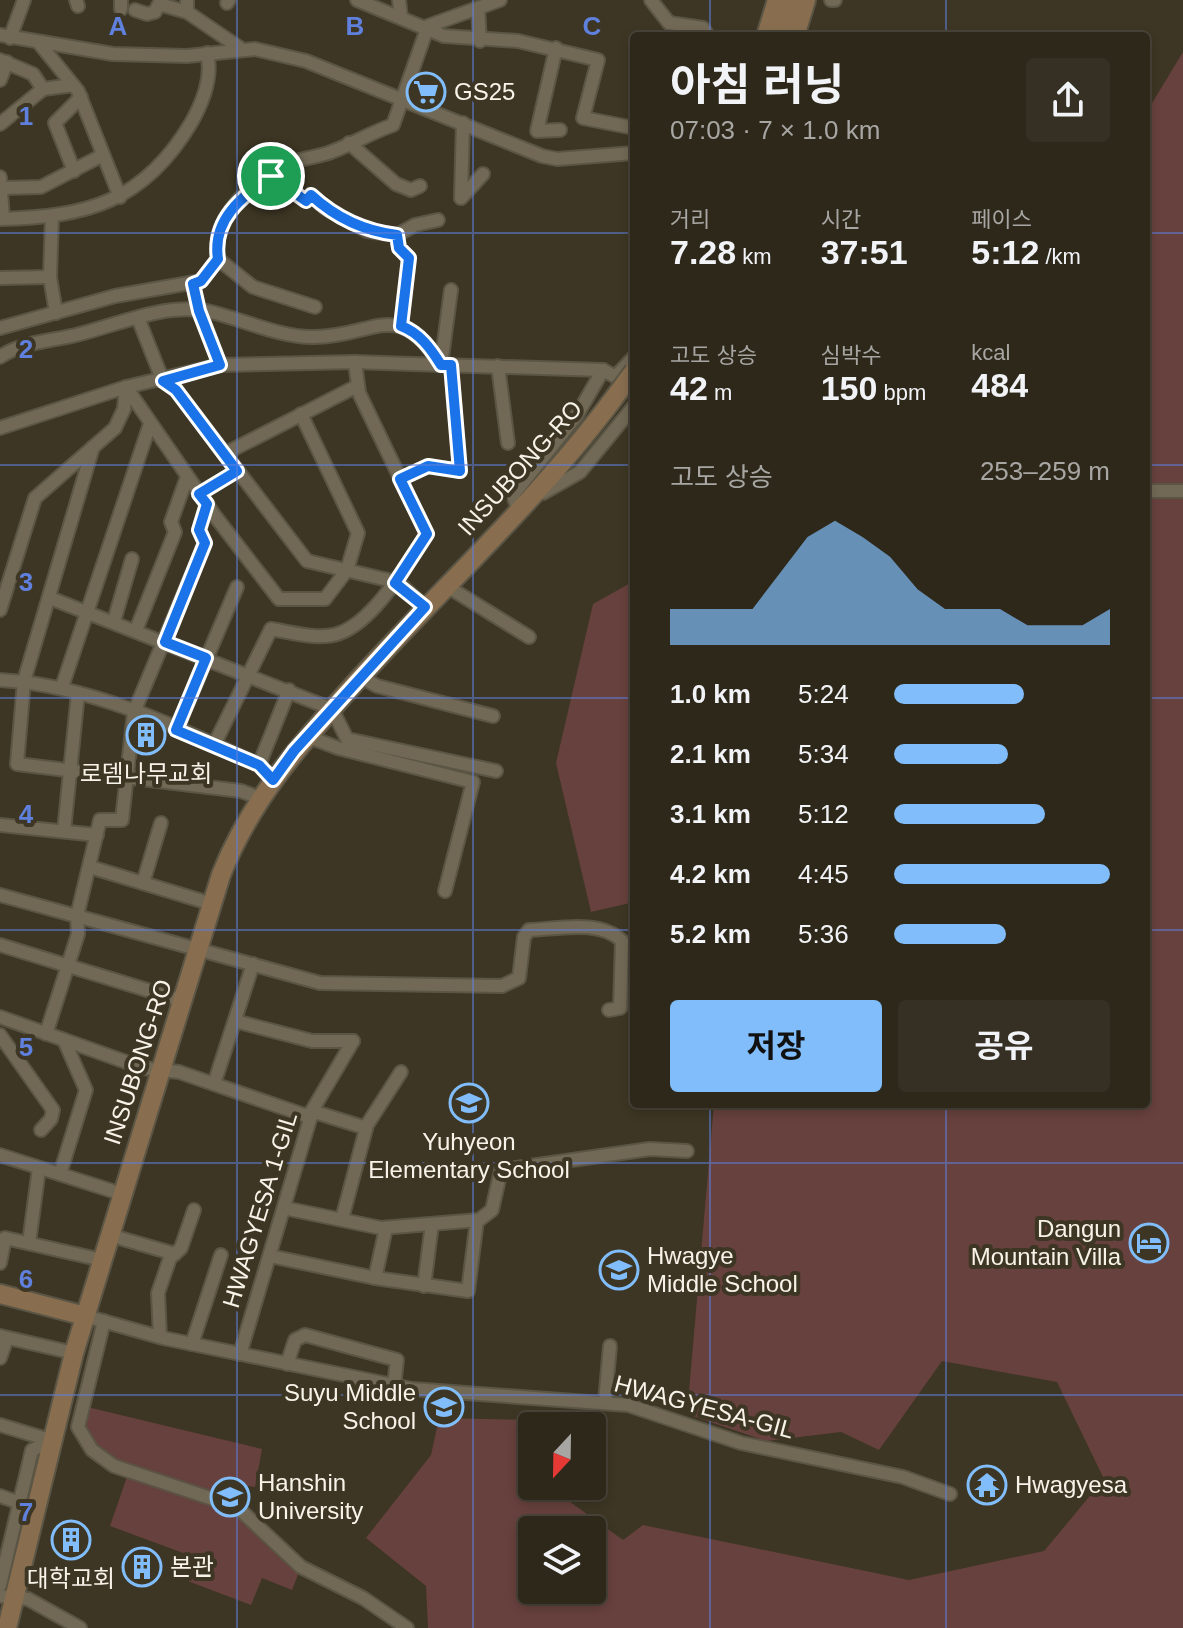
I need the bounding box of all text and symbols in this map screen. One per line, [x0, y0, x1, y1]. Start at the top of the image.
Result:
text: A [109, 11, 128, 41]
text: B [346, 11, 364, 41]
text: C [583, 11, 602, 41]
button: share [1026, 58, 1110, 142]
text: 아침 러닝 [670, 60, 844, 109]
supermarket icon: GS25 [405, 71, 447, 113]
place label: GS25 [454, 78, 515, 105]
text: 1 [19, 101, 33, 131]
text: 07:03 · 7 × 1.0 km [670, 115, 880, 145]
pin [237, 142, 305, 210]
icon: arrive [249, 154, 293, 198]
text: 거리 [670, 207, 710, 232]
text: 시간 [821, 207, 861, 232]
text: 페이스 [971, 207, 1032, 232]
text: 7.28 [670, 233, 736, 271]
text: 37:51 [821, 233, 908, 271]
text: 5:12 [971, 233, 1039, 271]
text: km [736, 244, 772, 269]
text: /km [1039, 244, 1081, 269]
text: 2 [19, 334, 33, 364]
text: kcal [971, 340, 1010, 365]
text: 고도 상승 [670, 343, 757, 368]
text: 심박수 [821, 343, 881, 368]
text: 484 [971, 366, 1028, 404]
text: 42 [670, 369, 708, 407]
text: 150 [821, 369, 877, 407]
text: m [708, 380, 732, 405]
text: bpm [877, 380, 926, 405]
street label: INSUBONG-RO [452, 395, 587, 541]
text: 253–259 m [980, 456, 1110, 486]
text: 고도 상승 [670, 462, 773, 492]
text: 3 [19, 567, 33, 597]
text: 1.0 km [670, 679, 751, 709]
text: 5:24 [798, 679, 849, 709]
building icon: 로뎀나무교회 [125, 714, 167, 756]
text: 2.1 km [670, 739, 751, 769]
text: 5:34 [798, 739, 849, 769]
place label: 로뎀나무교회 [80, 760, 212, 787]
text: 4 [19, 799, 34, 829]
text: 3.1 km [670, 799, 751, 829]
text: 5:12 [798, 799, 849, 829]
text: 4.2 km [670, 859, 751, 889]
text: 4:45 [798, 859, 849, 889]
text: 5.2 km [670, 919, 751, 949]
text: 5:36 [798, 919, 849, 949]
street label: INSUBONG-RO [98, 976, 177, 1148]
button: 저장 [670, 1000, 882, 1092]
button: 공유 [898, 1000, 1110, 1092]
text: 5 [19, 1032, 33, 1062]
school or university icon: Yuhyeon Elementary School [448, 1082, 490, 1124]
street label: HWAGYESA 1-GIL [217, 1109, 302, 1311]
place label: Yuhyeon Elementary School [368, 1128, 570, 1183]
place label: Dangun Mountain Villa [971, 1215, 1122, 1270]
hotel icon: Dangun Mountain Villa [1128, 1222, 1170, 1264]
place label: Hwagye Middle School [647, 1242, 798, 1297]
school or university icon: Hwagye Middle School [598, 1249, 640, 1291]
text: 6 [19, 1264, 33, 1294]
street label: HWAGYESA-GIL [612, 1370, 797, 1443]
place label: Suyu Middle School [284, 1379, 416, 1434]
school or university icon: Suyu Middle School [423, 1386, 465, 1428]
north arrow [518, 1412, 606, 1500]
map controls [518, 1412, 606, 1604]
temple icon: Hwagyesa [966, 1464, 1008, 1506]
place label: Hanshin University [258, 1469, 363, 1524]
place label: Hwagyesa [1015, 1471, 1128, 1498]
school or university icon: Hanshin University [209, 1476, 251, 1518]
text: 7 [19, 1497, 33, 1527]
button: layers [518, 1516, 606, 1604]
building icon: 대학교회 [50, 1519, 92, 1561]
building icon: 본관 [121, 1546, 163, 1588]
place label: 본관 [170, 1553, 214, 1580]
place label: 대학교회 [27, 1565, 115, 1592]

